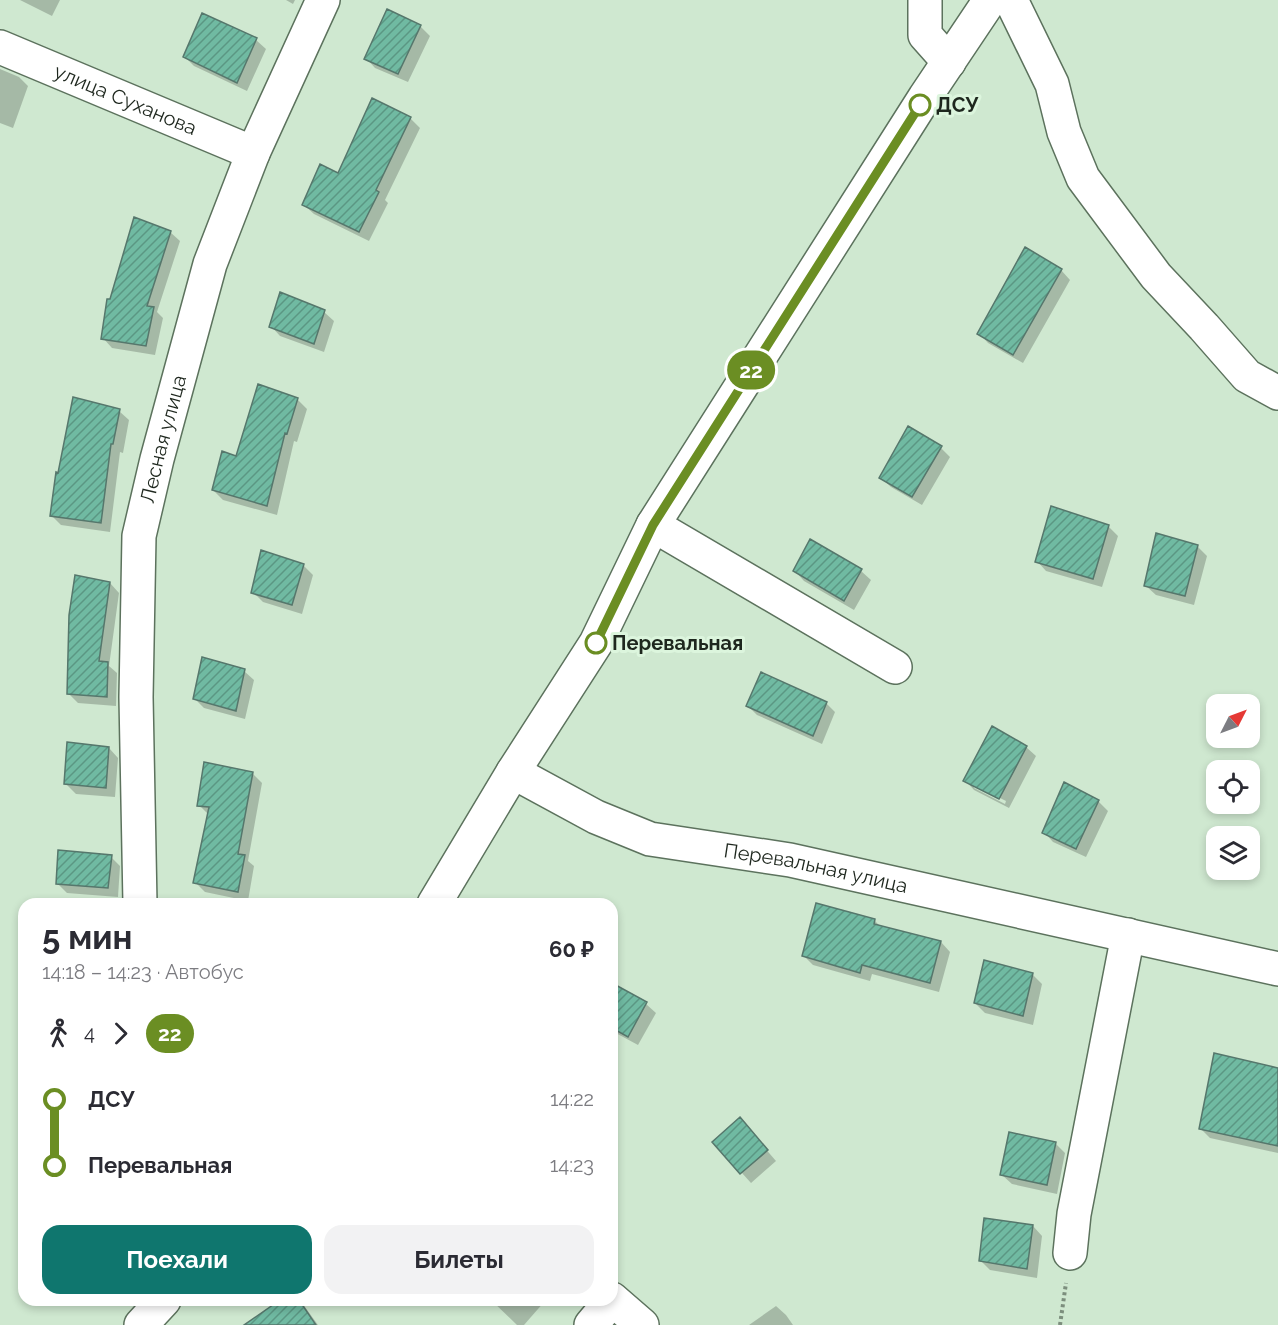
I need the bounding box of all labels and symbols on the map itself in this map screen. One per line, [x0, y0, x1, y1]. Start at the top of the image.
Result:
street label: улица Суханова [51, 59, 200, 140]
place label: ДСУ [936, 93, 979, 117]
marker: ДСУ [909, 94, 931, 116]
line badge: 22 [724, 350, 778, 389]
street label: Лесная улица [135, 372, 191, 505]
place label: Перевальная [612, 631, 743, 655]
marker: Перевальная [585, 632, 607, 654]
north arrow [1206, 694, 1260, 748]
street label: Перевальная улица [722, 838, 910, 898]

